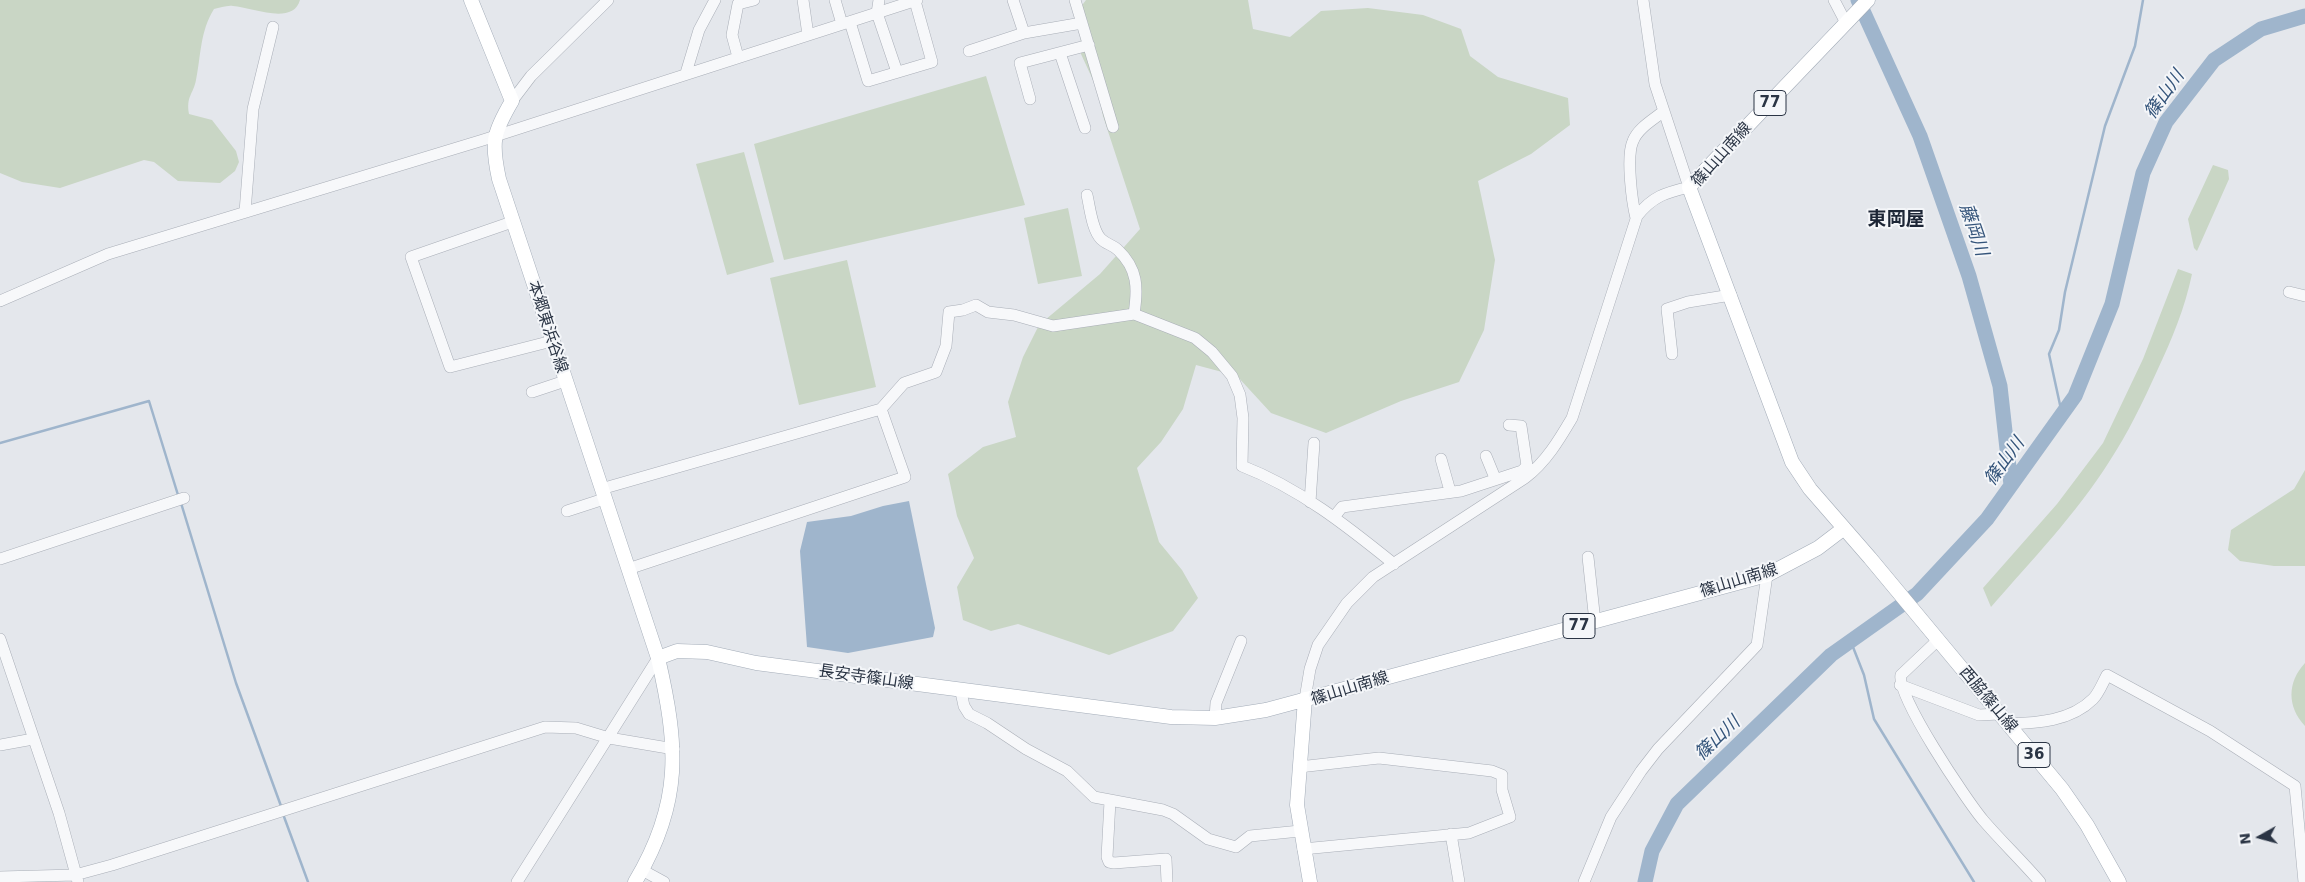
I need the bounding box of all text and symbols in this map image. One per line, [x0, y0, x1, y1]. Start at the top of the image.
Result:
water label: 篠山川 [2141, 67, 2189, 123]
road number: 77 [1754, 90, 1786, 116]
street label: 篠山山南線 [1688, 119, 1756, 191]
water label: 藤岡川 [1954, 201, 1992, 259]
district label: 東岡屋 [1868, 209, 1924, 231]
street label: 本郷東浜谷線 [523, 278, 571, 376]
water label: 篠山川 [1980, 434, 2030, 490]
street label: 篠山山南線 [1698, 560, 1780, 602]
road number: 77 [1563, 614, 1595, 638]
street label: 長安寺篠山線 [817, 662, 915, 694]
street label: 西脇篠山線 [1955, 663, 2021, 737]
street label: 篠山山南線 [1309, 668, 1391, 710]
water label: 篠山川 [1691, 712, 1745, 766]
road number: 36 [2018, 742, 2050, 768]
north arrow [2235, 812, 2285, 862]
text: N [2236, 832, 2254, 846]

